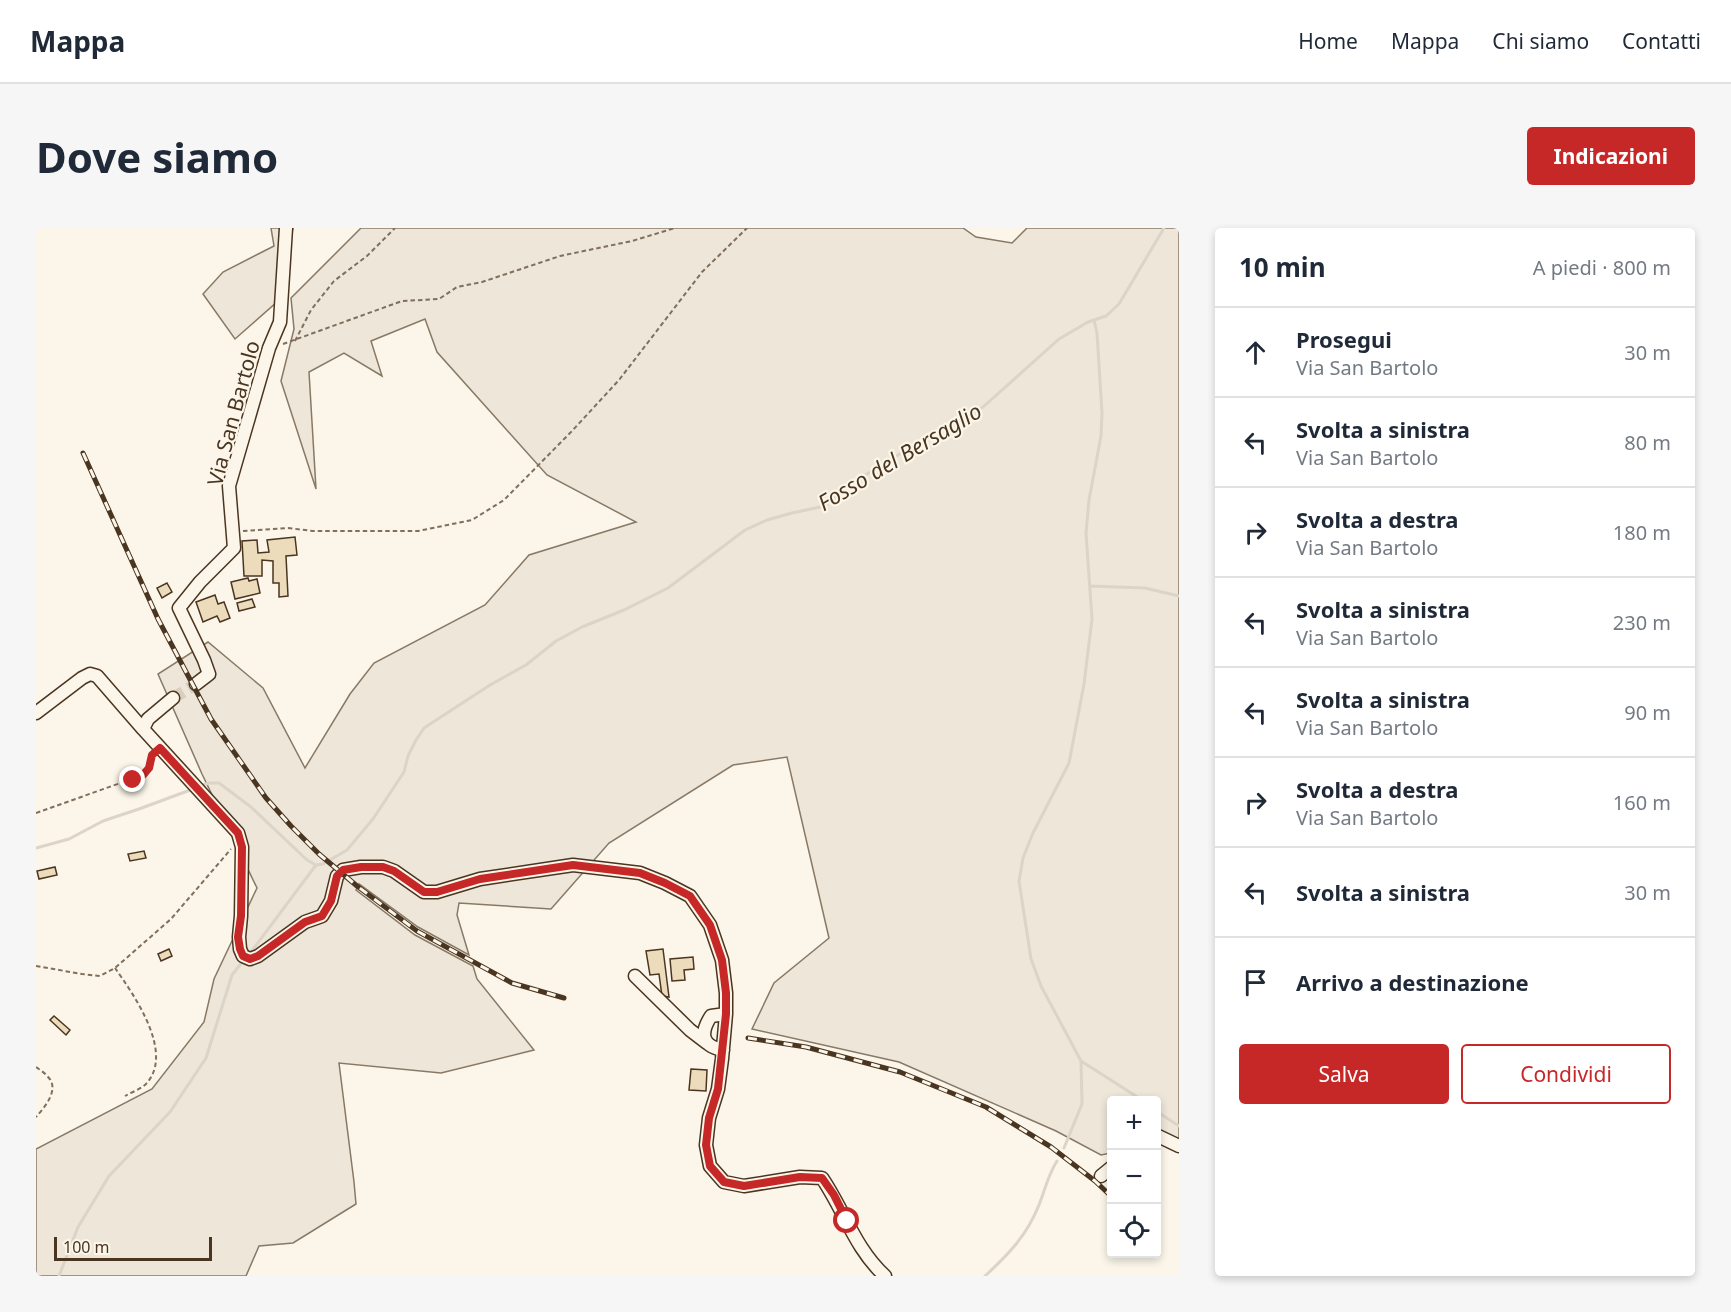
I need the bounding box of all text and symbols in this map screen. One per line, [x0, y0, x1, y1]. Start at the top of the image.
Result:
text: Mappa [30, 22, 125, 60]
text: Home [1298, 27, 1358, 55]
text: Mappa [1391, 27, 1459, 55]
text: Chi siamo [1492, 27, 1589, 55]
text: Contatti [1622, 27, 1701, 55]
button: Indicazioni [1527, 127, 1695, 185]
text: Dove siamo [36, 128, 278, 185]
text: 10 min [1239, 249, 1326, 285]
text: A piedi · 800 m [1533, 254, 1671, 281]
text: Prosegui [1296, 324, 1392, 354]
icon: ahead [1239, 336, 1272, 369]
street label: Via San Bartolo [200, 337, 266, 489]
text: 30 m [1624, 339, 1671, 366]
text: Via San Bartolo [1296, 354, 1438, 381]
water label: Fosso del Bersaglio [811, 395, 987, 517]
text: Svolta a sinistra [1296, 414, 1470, 444]
icon: left [1239, 426, 1272, 459]
text: 80 m [1624, 429, 1671, 456]
text: Via San Bartolo [1296, 444, 1438, 471]
text: Svolta a destra [1296, 504, 1459, 534]
icon: right [1239, 516, 1272, 549]
text: 180 m [1613, 519, 1671, 546]
text: Via San Bartolo [1296, 534, 1438, 561]
text: Svolta a sinistra [1296, 594, 1470, 624]
icon: left [1239, 606, 1272, 639]
text: 230 m [1613, 609, 1671, 636]
text: Via San Bartolo [1296, 624, 1438, 651]
text: Svolta a sinistra [1296, 684, 1470, 714]
icon: left [1239, 696, 1272, 729]
text: 90 m [1624, 699, 1671, 726]
text: Via San Bartolo [1296, 714, 1438, 741]
route end [119, 766, 145, 792]
text: Svolta a destra [1296, 774, 1459, 804]
icon: right [1239, 786, 1272, 819]
text: 160 m [1613, 789, 1671, 816]
text: Via San Bartolo [1296, 804, 1438, 831]
icon: left [1239, 876, 1272, 909]
text: Svolta a sinistra [1296, 877, 1470, 907]
text: 30 m [1624, 879, 1671, 906]
icon: arrive [1239, 966, 1272, 999]
text: Arrivo a destinazione [1296, 967, 1529, 997]
button: Salva [1239, 1044, 1449, 1104]
button: Condividi [1461, 1044, 1671, 1104]
map controls [1107, 1096, 1161, 1258]
button: + [1107, 1096, 1161, 1150]
button: − [1107, 1150, 1161, 1204]
button: locate [1107, 1204, 1161, 1258]
route start [833, 1207, 859, 1233]
scale bar [54, 1234, 212, 1262]
text: 100 m [63, 1236, 110, 1258]

